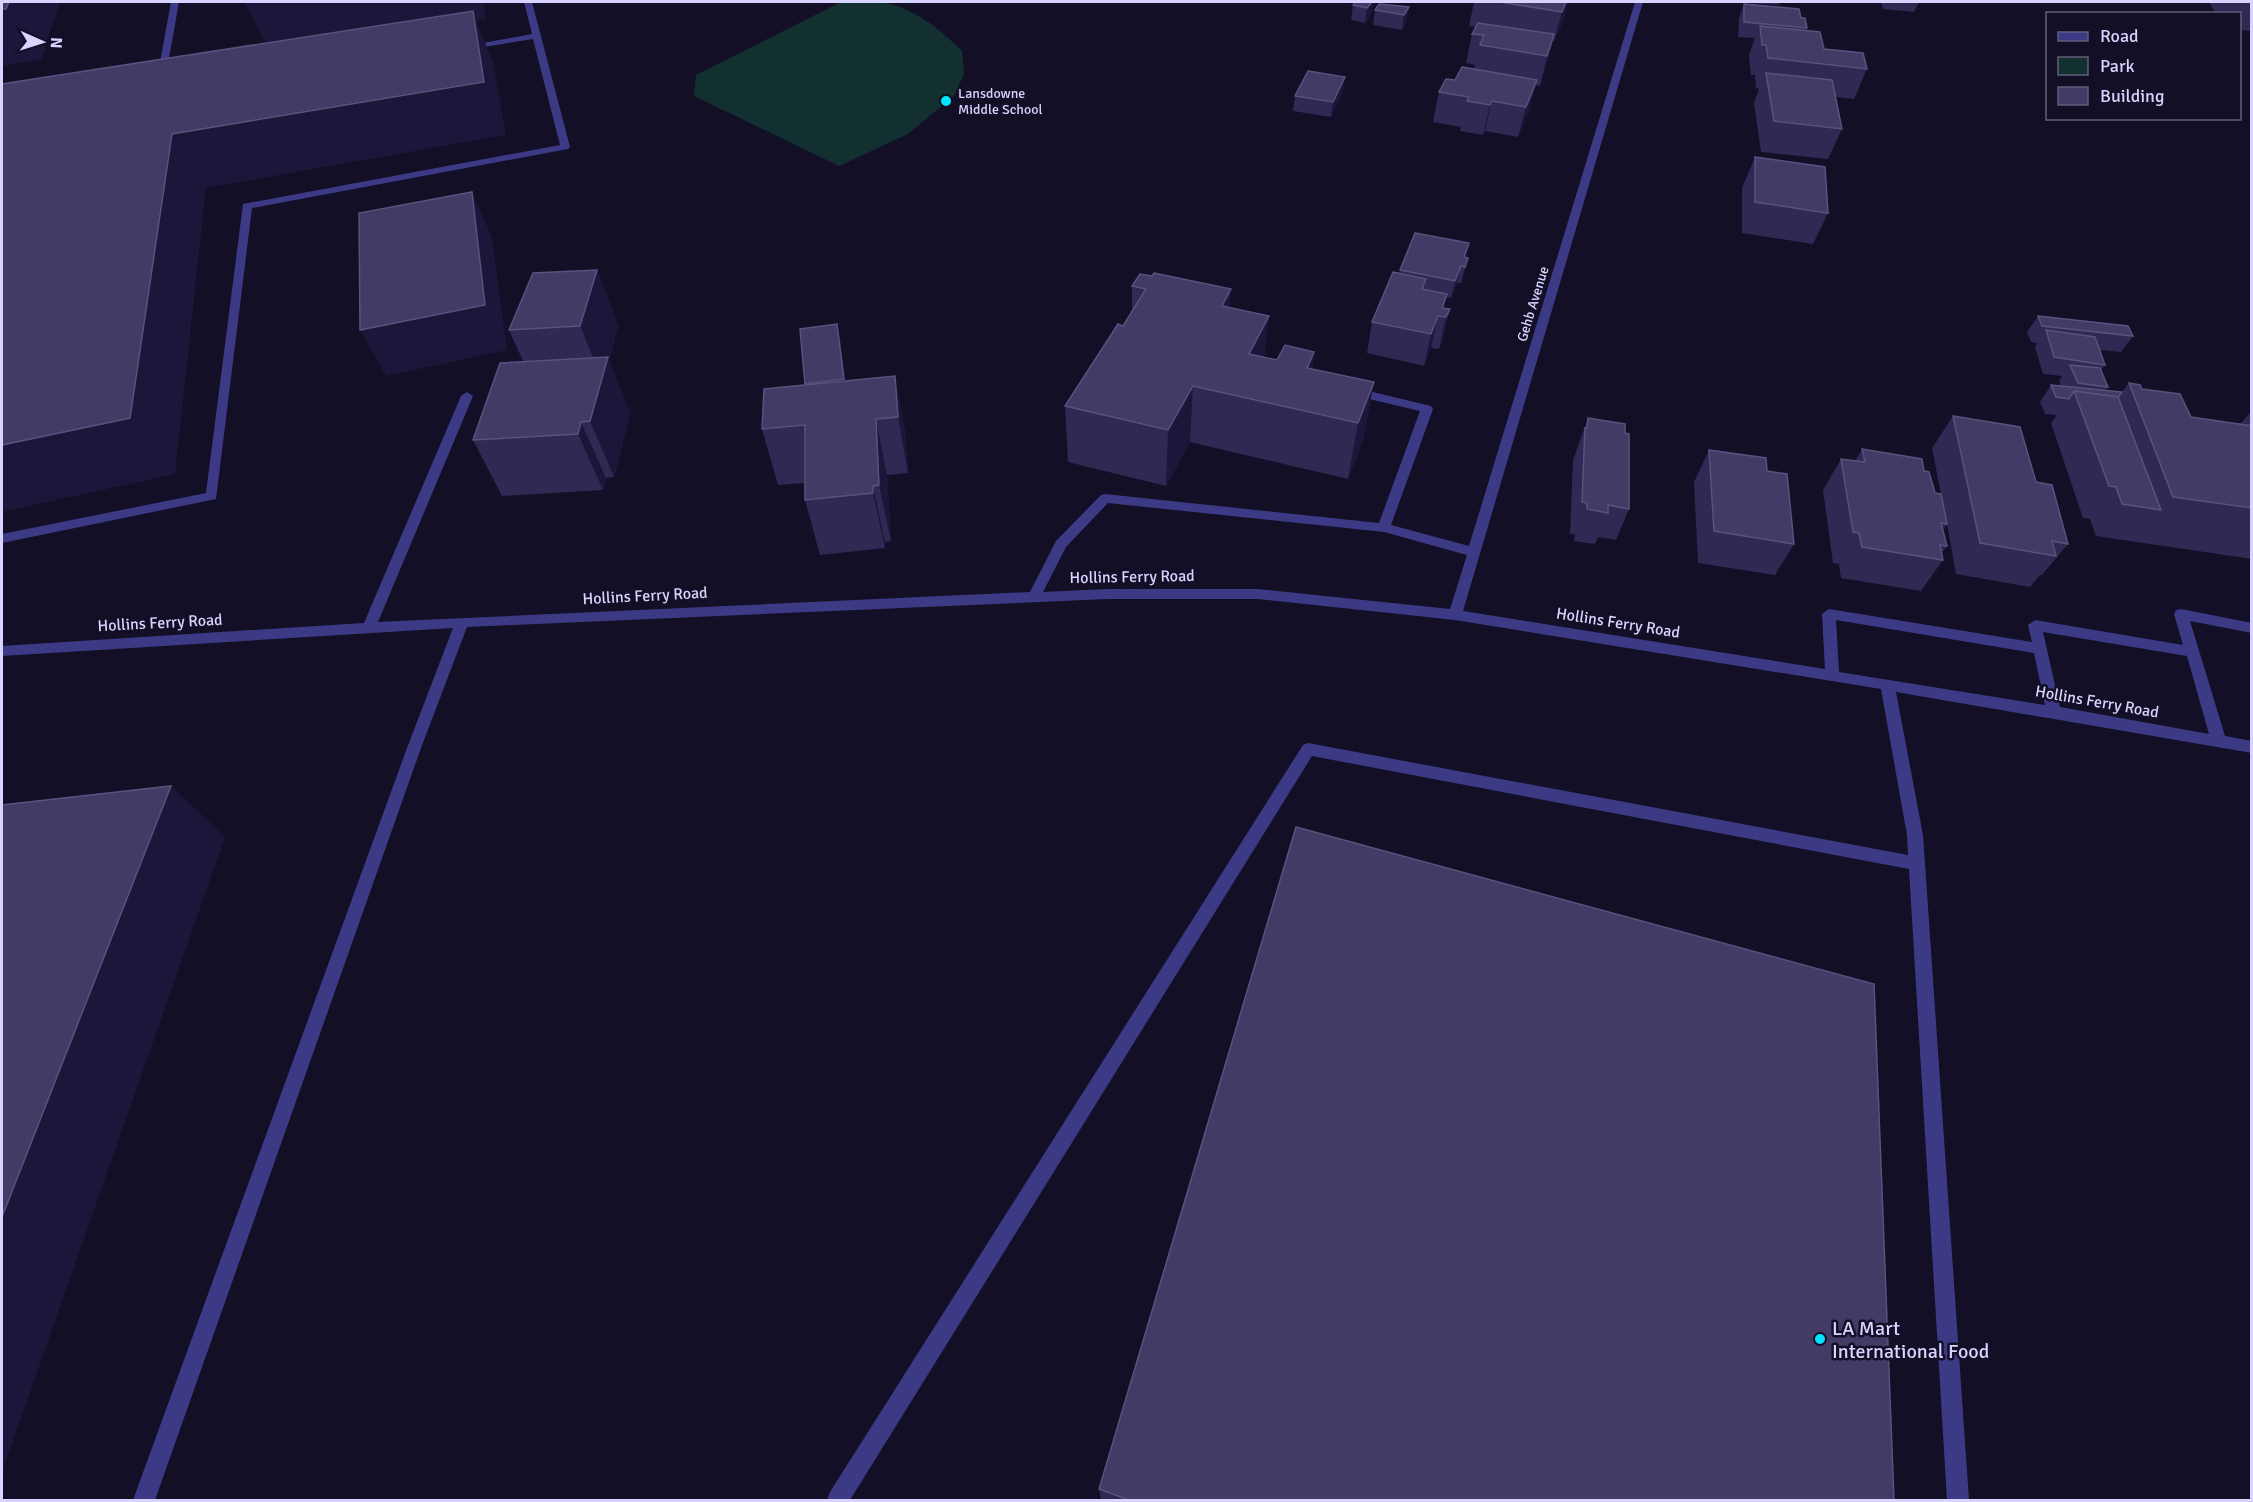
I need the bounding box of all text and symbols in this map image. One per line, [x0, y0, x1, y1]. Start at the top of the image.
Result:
north arrow [12, 12, 72, 72]
legend [2046, 12, 2241, 120]
text: Road [2100, 25, 2139, 47]
text: N [46, 37, 66, 49]
text: Park [2100, 55, 2135, 77]
place label: Lansdowne Middle School [958, 85, 1043, 118]
text: Building [2100, 85, 2164, 107]
marker: Lansdowne Middle School [939, 94, 953, 108]
street label: Gehb Avenue [1513, 264, 1553, 344]
street label: Hollins Ferry Road [1069, 566, 1195, 588]
street label: Hollins Ferry Road [582, 583, 708, 609]
street label: Hollins Ferry Road [1555, 603, 1681, 643]
street label: Hollins Ferry Road [97, 610, 223, 636]
street label: Hollins Ferry Road [2034, 681, 2160, 723]
place label: LA Mart International Food [1832, 1316, 1989, 1364]
marker: LA Mart International Food [1813, 1332, 1827, 1346]

